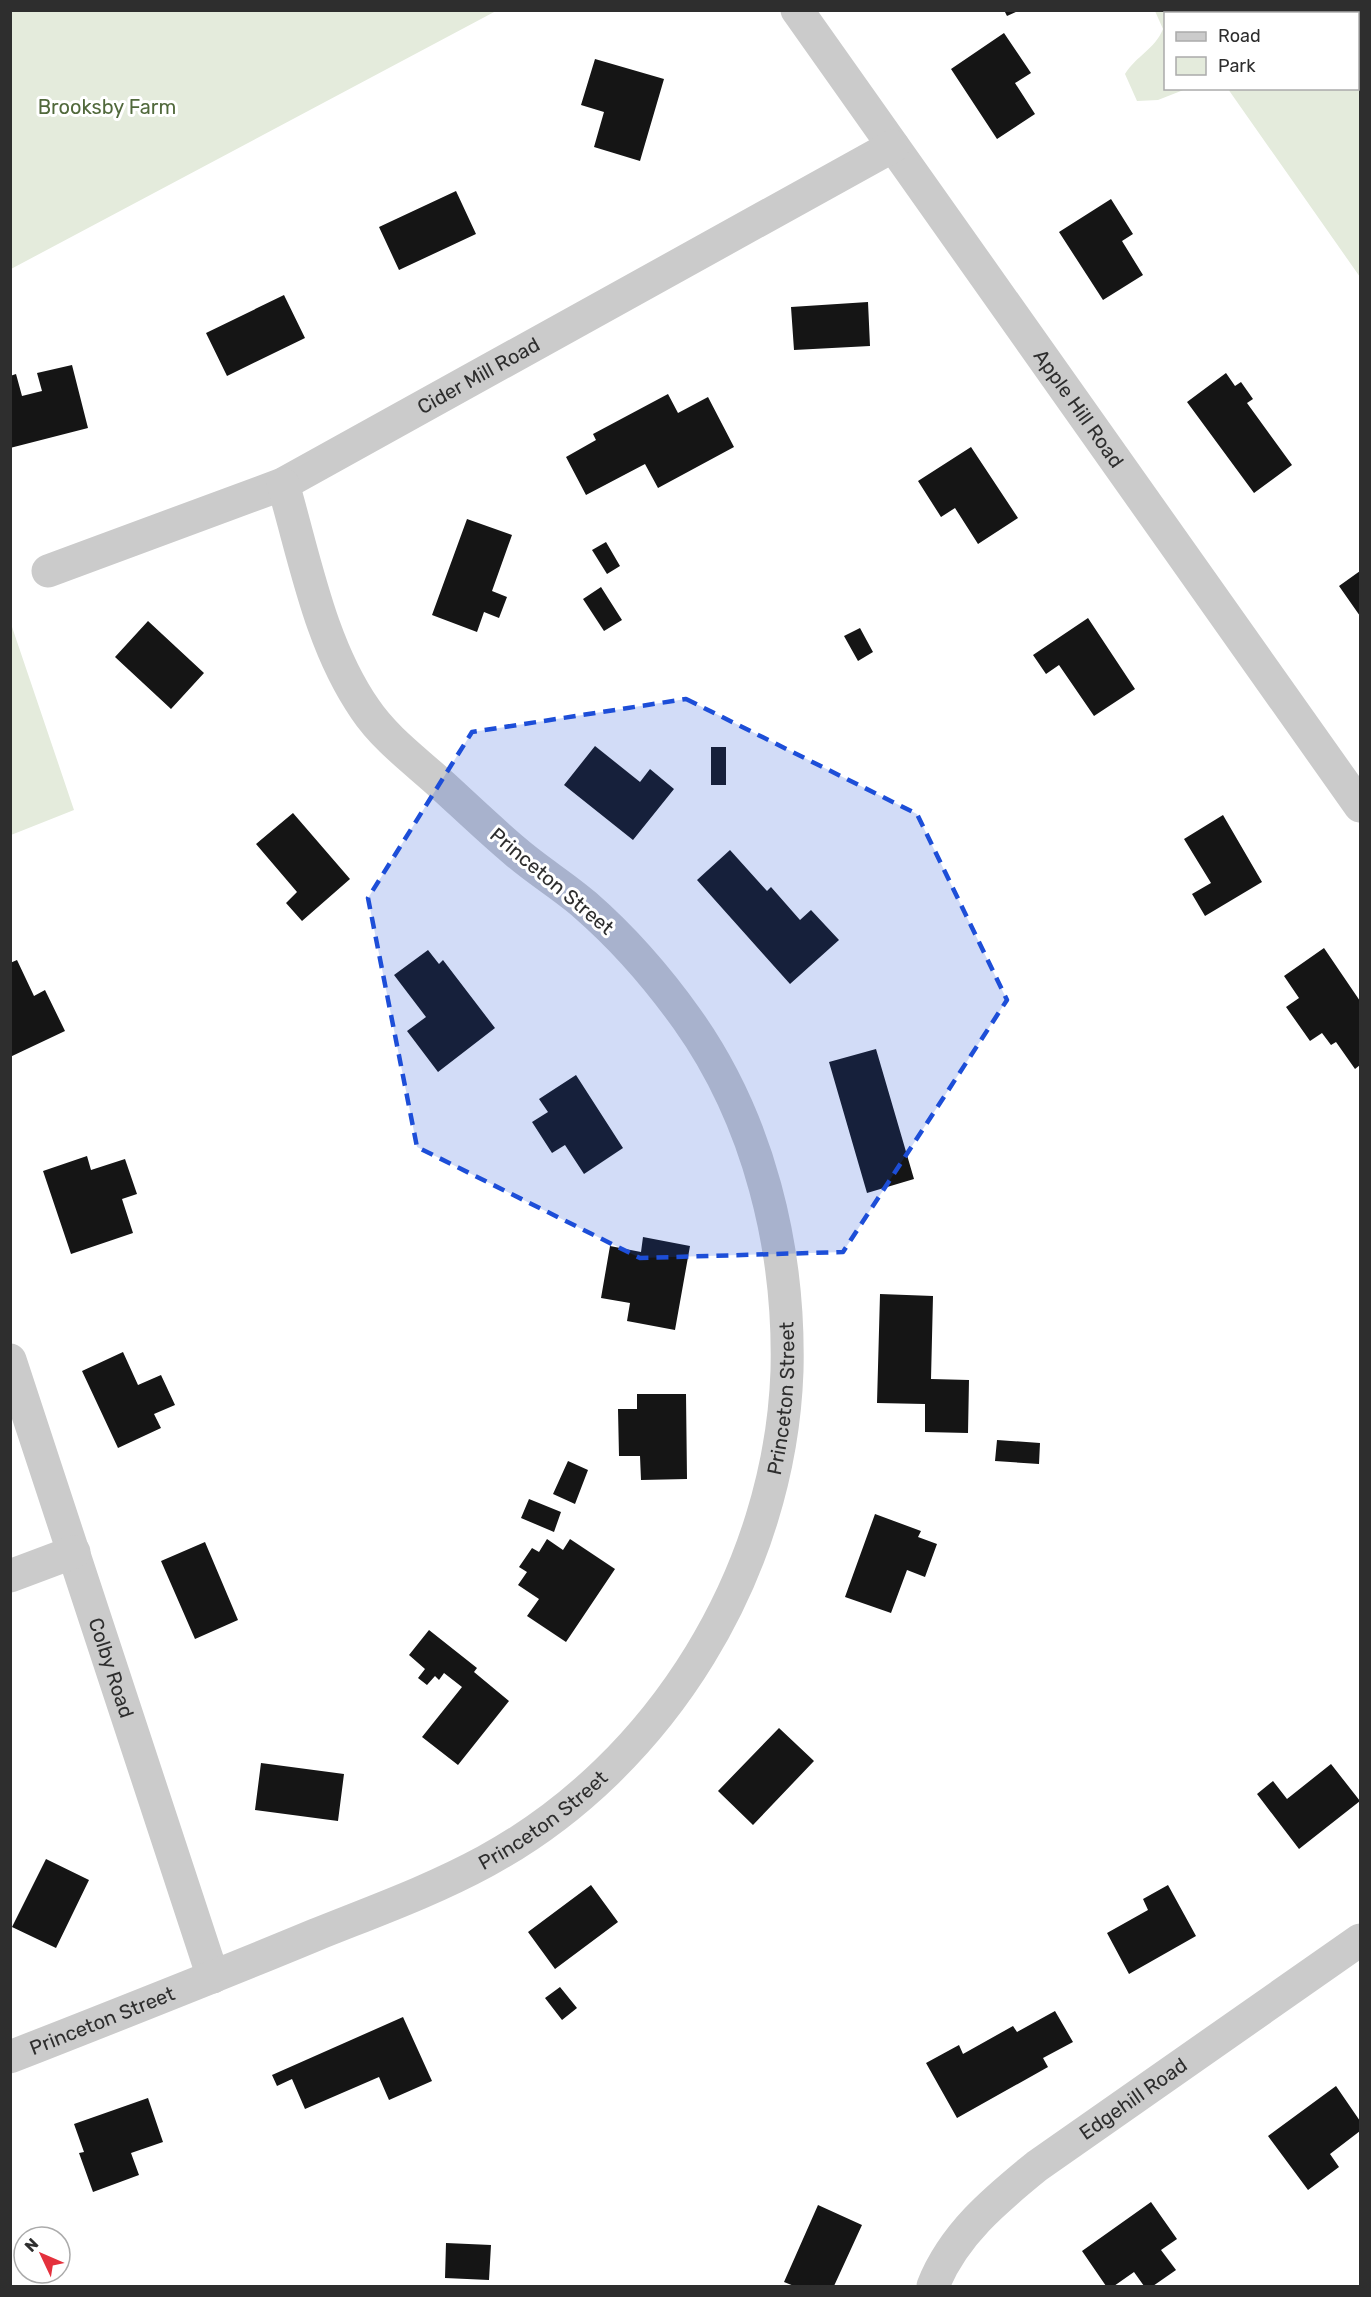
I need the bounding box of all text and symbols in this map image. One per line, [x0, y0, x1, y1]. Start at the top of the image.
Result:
legend [1164, 12, 1359, 90]
text: Road [1218, 25, 1261, 47]
text: Park [1218, 55, 1256, 77]
park label: Brooksby Farm [38, 95, 176, 119]
street label: Cider Mill Road [413, 332, 544, 419]
street label: Apple Hill Road [1029, 345, 1129, 472]
street label: Princeton Street [485, 822, 619, 940]
street label: Princeton Street [762, 1321, 799, 1477]
street label: Colby Road [84, 1615, 139, 1721]
street label: Princeton Street [474, 1765, 612, 1875]
street label: Princeton Street [26, 1981, 178, 2060]
street label: Edgehill Road [1075, 2053, 1192, 2145]
north arrow [12, 2225, 72, 2285]
text: N [21, 2234, 42, 2256]

